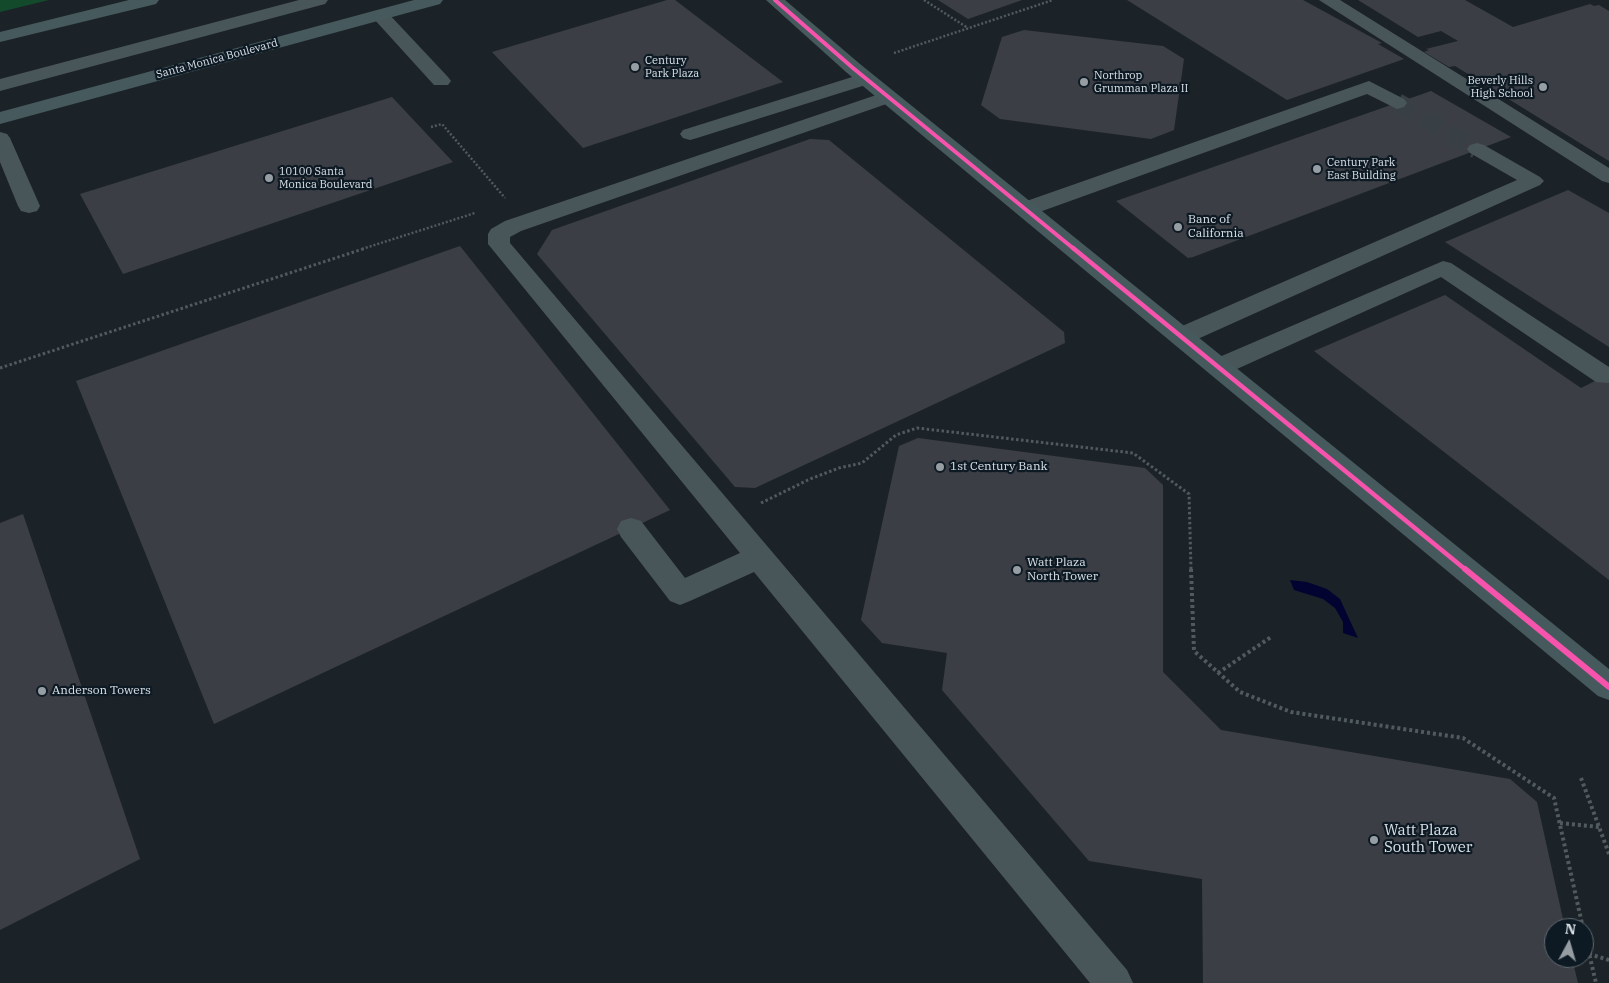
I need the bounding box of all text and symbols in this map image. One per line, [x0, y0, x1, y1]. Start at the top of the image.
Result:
street label: Santa Monica Boulevard [155, 36, 279, 82]
place label: Century Park Plaza [645, 54, 699, 80]
marker: Century Park Plaza [629, 61, 641, 73]
place label: Northrop Grumman Plaza II [1094, 69, 1188, 95]
place label: Beverly Hills High School [1467, 74, 1533, 100]
marker: Northrop Grumman Plaza II [1078, 76, 1090, 88]
marker: Beverly Hills High School [1537, 81, 1549, 93]
place label: Century Park East Building [1327, 156, 1396, 182]
marker: Century Park East Building [1311, 163, 1323, 175]
place label: 10100 Santa Monica Boulevard [279, 165, 372, 191]
marker: 10100 Santa Monica Boulevard [263, 172, 275, 184]
place label: Banc of California [1188, 213, 1244, 241]
marker: Banc of California [1172, 221, 1184, 233]
place label: 1st Century Bank [950, 460, 1048, 474]
marker: 1st Century Bank [934, 461, 946, 473]
place label: Watt Plaza North Tower [1027, 556, 1098, 584]
marker: Watt Plaza North Tower [1011, 564, 1023, 576]
place label: Anderson Towers [52, 684, 151, 698]
marker: Anderson Towers [36, 685, 48, 697]
place label: Watt Plaza South Tower [1384, 822, 1472, 857]
marker: Watt Plaza South Tower [1368, 834, 1380, 846]
north arrow [1544, 918, 1594, 968]
text: N [1564, 920, 1577, 939]

